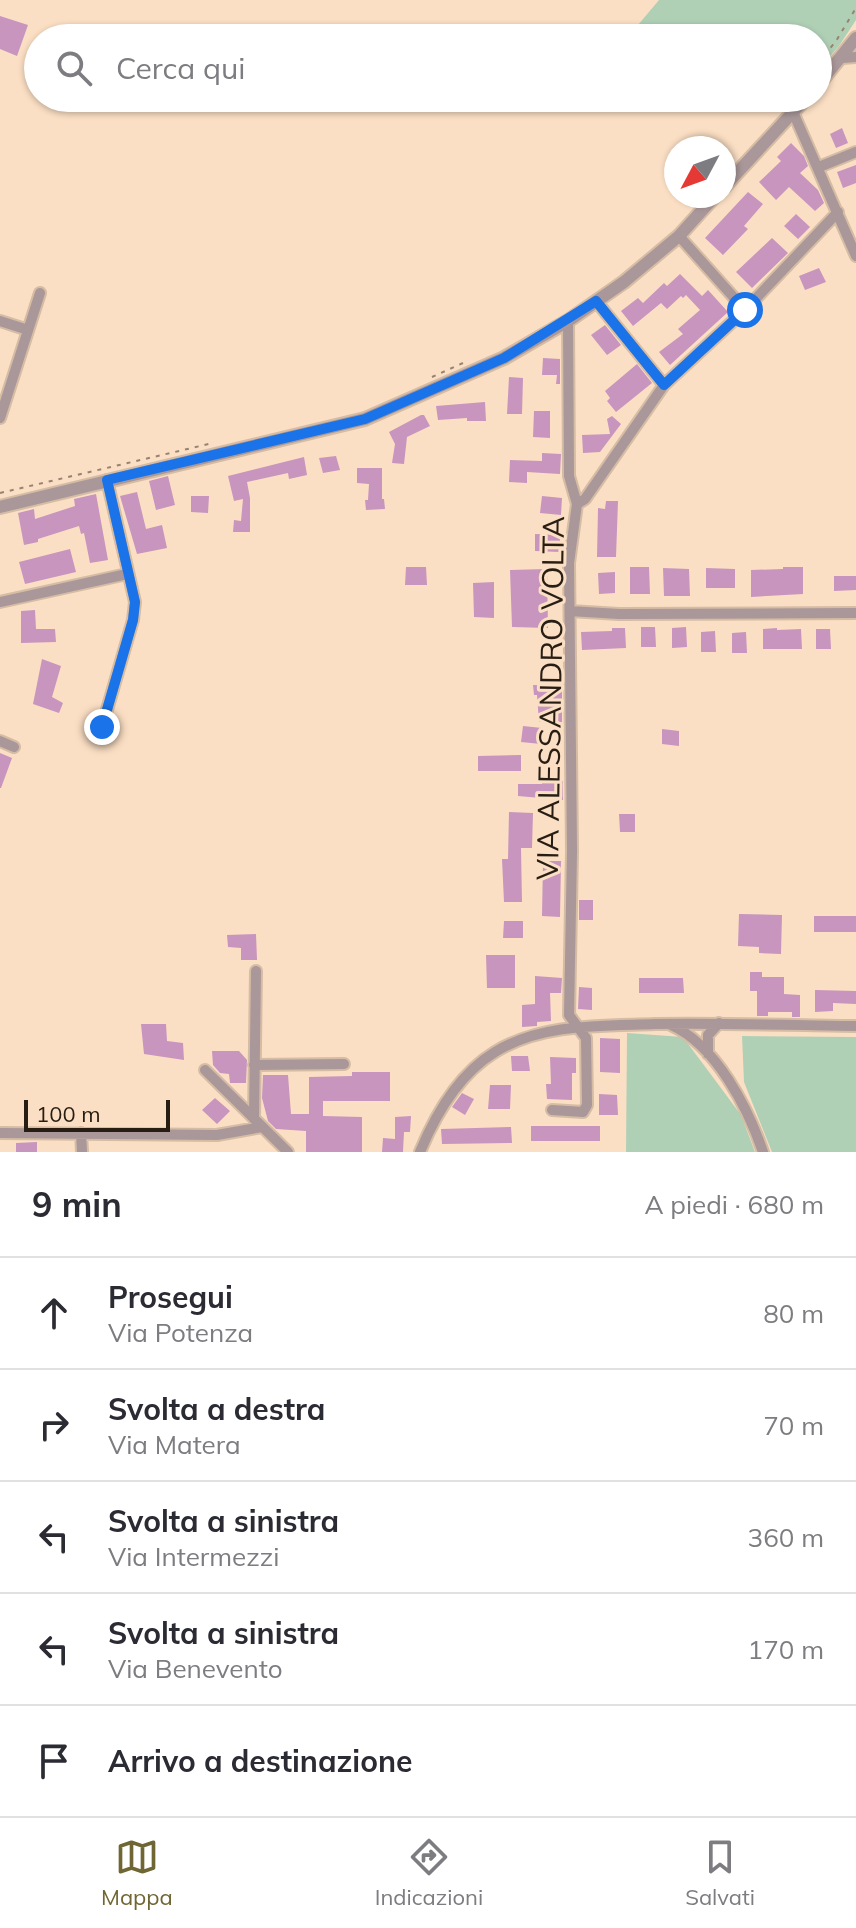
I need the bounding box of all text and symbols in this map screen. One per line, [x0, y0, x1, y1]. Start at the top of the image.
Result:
search box [24, 24, 832, 112]
icon: search [52, 46, 96, 90]
text: Cerca qui [116, 49, 246, 87]
north arrow [664, 136, 736, 208]
route start [727, 292, 763, 328]
street label: VIA ALESSANDRO VOLTA [528, 516, 572, 880]
route end [84, 709, 120, 745]
scale bar [24, 1096, 170, 1132]
text: 100 m [36, 1100, 101, 1128]
text: 9 min [32, 1183, 122, 1226]
text: A piedi · 680 m [644, 1188, 824, 1221]
text: Prosegui [108, 1278, 233, 1316]
icon: ahead [32, 1291, 76, 1335]
text: 80 m [763, 1297, 824, 1330]
text: Via Potenza [108, 1316, 253, 1349]
text: Svolta a destra [108, 1390, 325, 1428]
icon: right [32, 1403, 76, 1447]
text: 70 m [763, 1409, 824, 1442]
text: Via Matera [108, 1428, 241, 1461]
text: Svolta a sinistra [108, 1502, 339, 1540]
icon: left [32, 1515, 76, 1559]
text: 360 m [748, 1521, 824, 1554]
text: Via Intermezzi [108, 1540, 279, 1573]
text: Svolta a sinistra [108, 1614, 339, 1652]
icon: left [32, 1627, 76, 1671]
text: 170 m [748, 1633, 824, 1666]
text: Via Benevento [108, 1652, 283, 1685]
icon: arrive [32, 1739, 76, 1783]
text: Arrivo a destinazione [108, 1742, 412, 1780]
tab: Mappa [101, 1835, 173, 1911]
tab: Indicazioni [375, 1835, 483, 1911]
tab: Salvati [685, 1835, 755, 1911]

